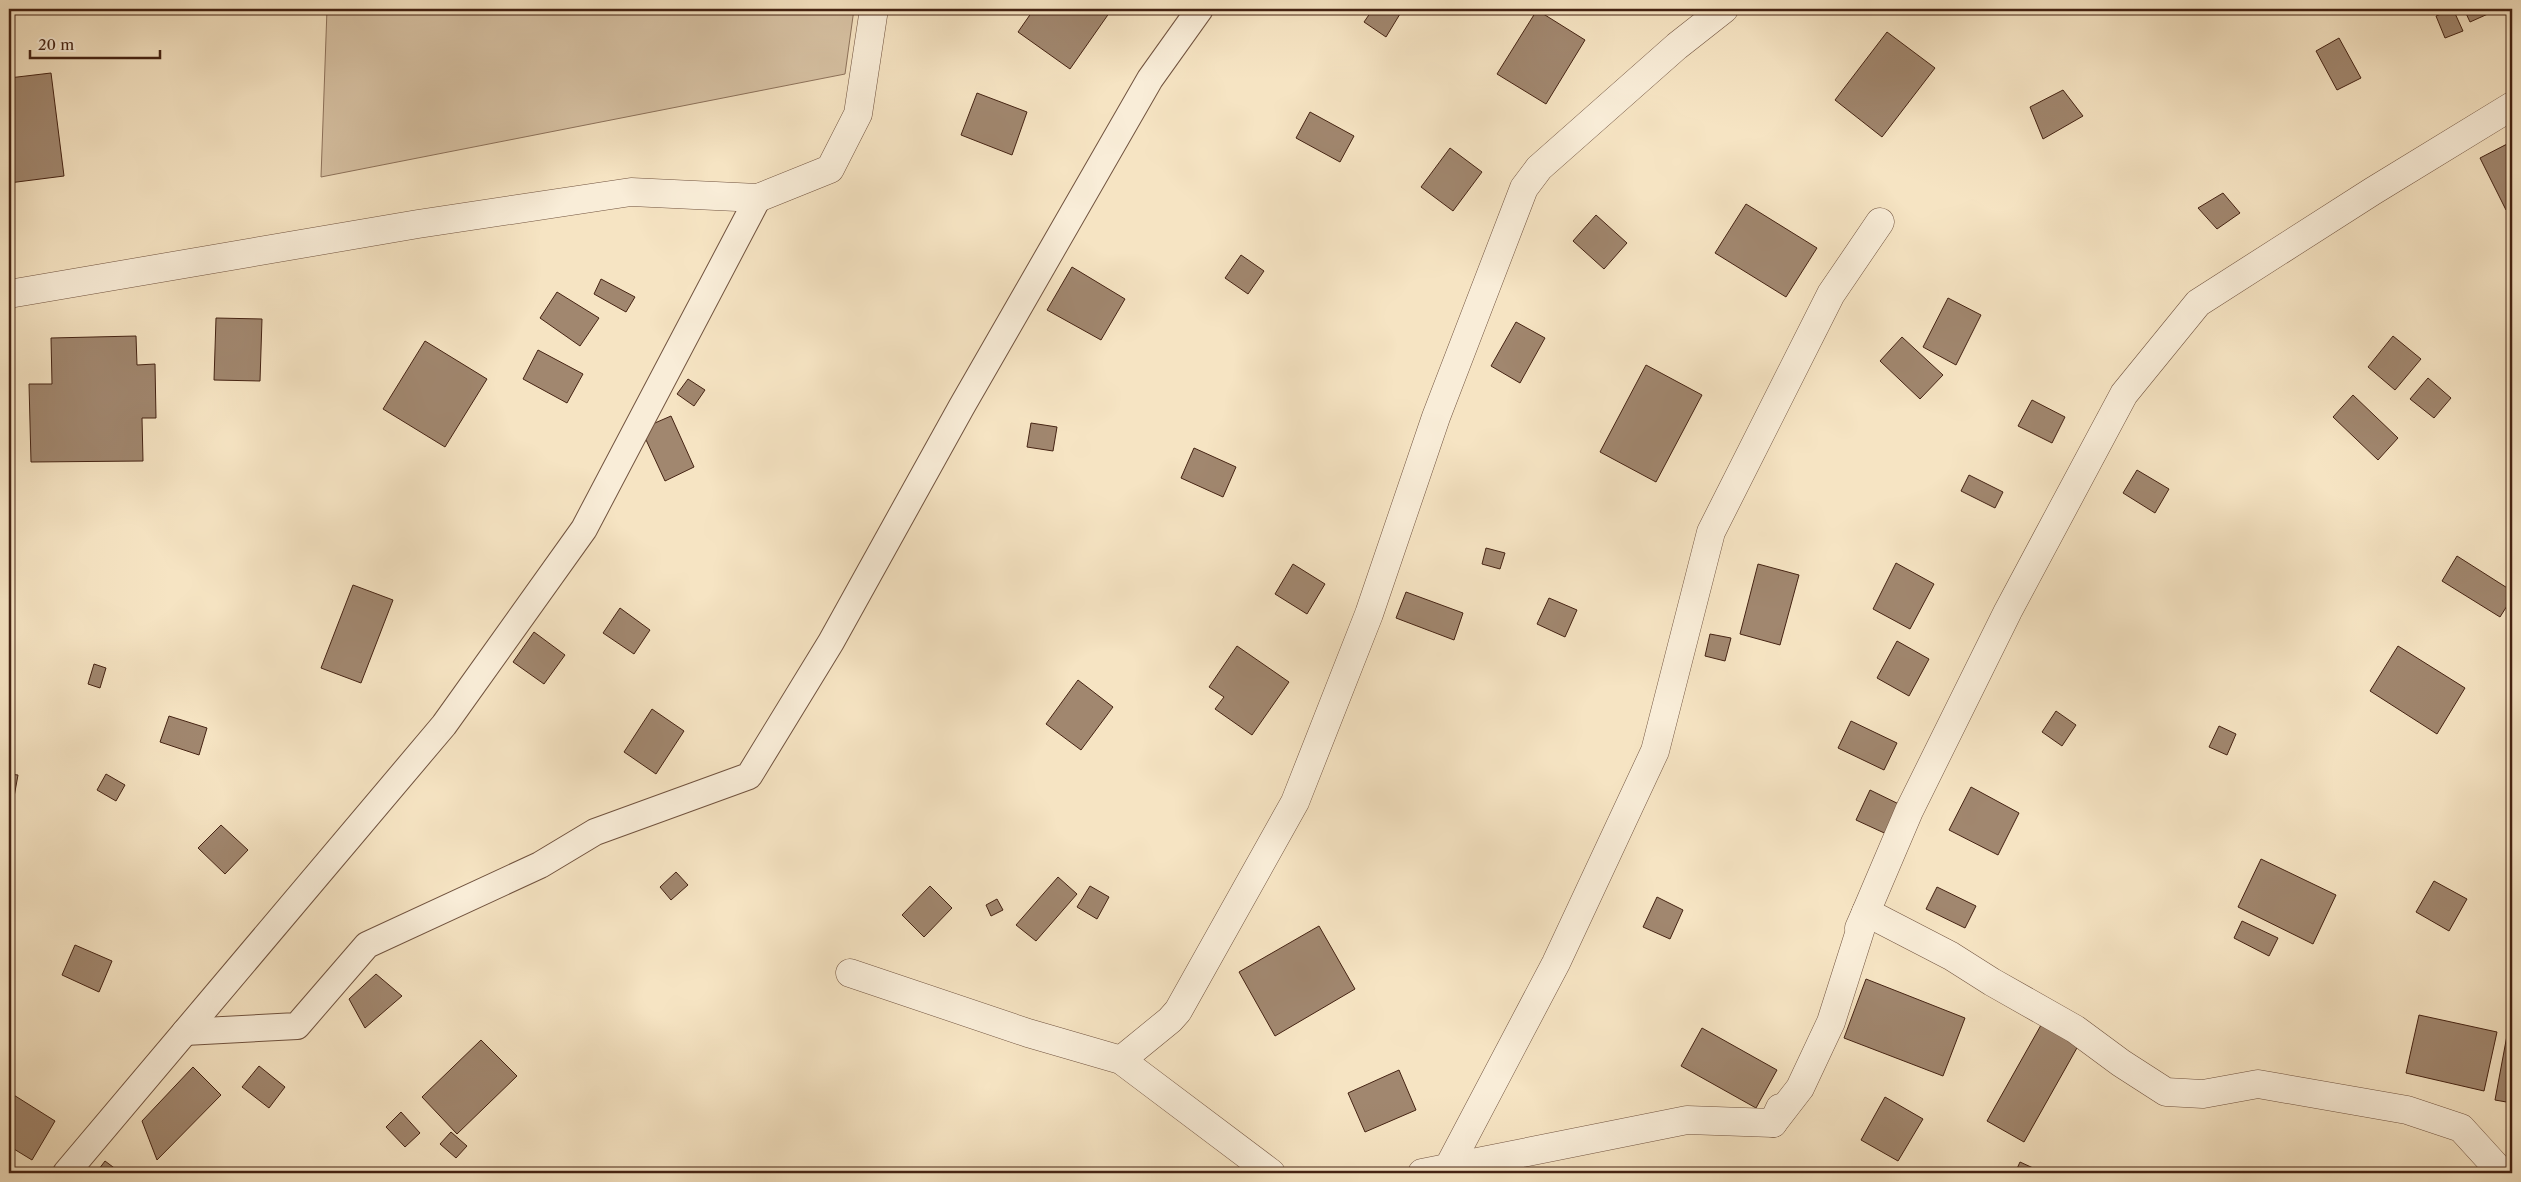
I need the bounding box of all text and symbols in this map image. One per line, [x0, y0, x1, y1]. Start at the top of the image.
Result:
scale bar [30, 28, 160, 60]
text: 20 m [38, 35, 74, 54]

